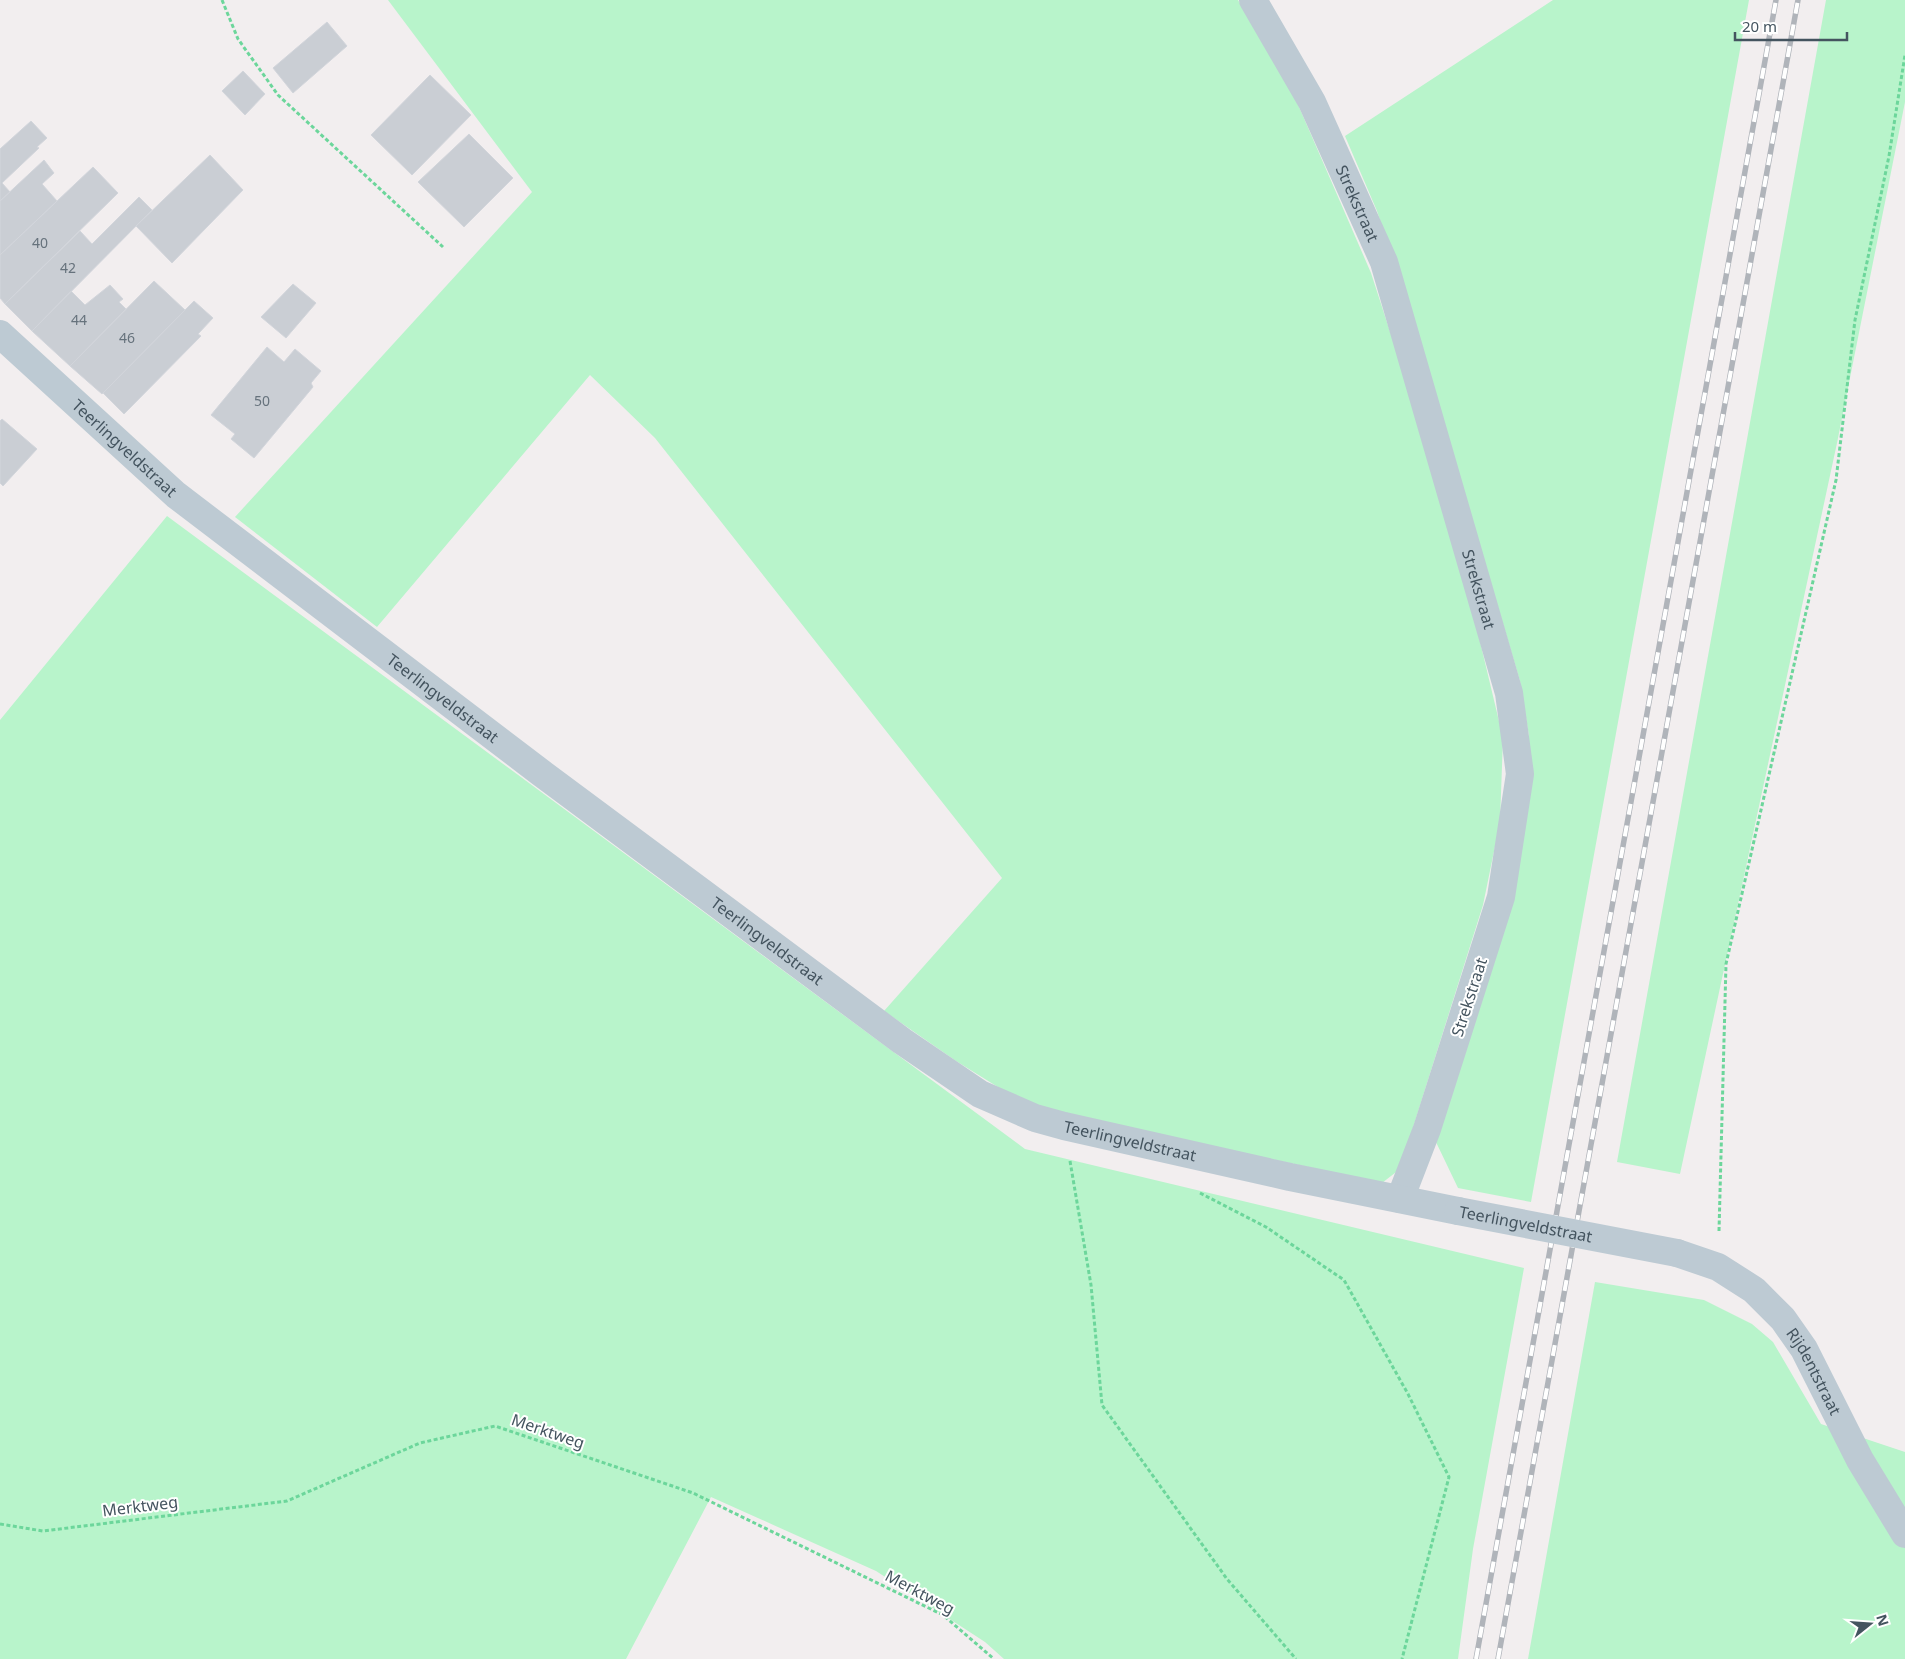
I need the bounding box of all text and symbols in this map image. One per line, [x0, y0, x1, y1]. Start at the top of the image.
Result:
scale bar [1735, 10, 1848, 42]
text: 20 m [1742, 16, 1777, 36]
street label: Strekstraat [1331, 161, 1385, 245]
house number: 40 [32, 233, 48, 252]
house number: 42 [60, 258, 76, 277]
house number: 44 [71, 310, 87, 329]
house number: 46 [119, 328, 135, 347]
house number: 50 [254, 391, 270, 410]
street label: Teerlingveldstraat [67, 394, 182, 502]
street label: Strekstraat [1457, 547, 1501, 632]
street label: Teerlingveldstraat [383, 648, 504, 748]
street label: Teerlingveldstraat [706, 892, 828, 990]
street label: Strekstraat [1446, 954, 1492, 1039]
street label: Teerlingveldstraat [1062, 1115, 1199, 1167]
street label: Teerlingveldstraat [1457, 1200, 1594, 1248]
street label: Rijdentstraat [1781, 1323, 1847, 1419]
street label: Merktweg [509, 1408, 587, 1454]
street label: Merktweg [101, 1490, 179, 1522]
street label: Merktweg [881, 1564, 959, 1620]
north arrow [1845, 1599, 1895, 1649]
text: N [1872, 1612, 1894, 1628]

